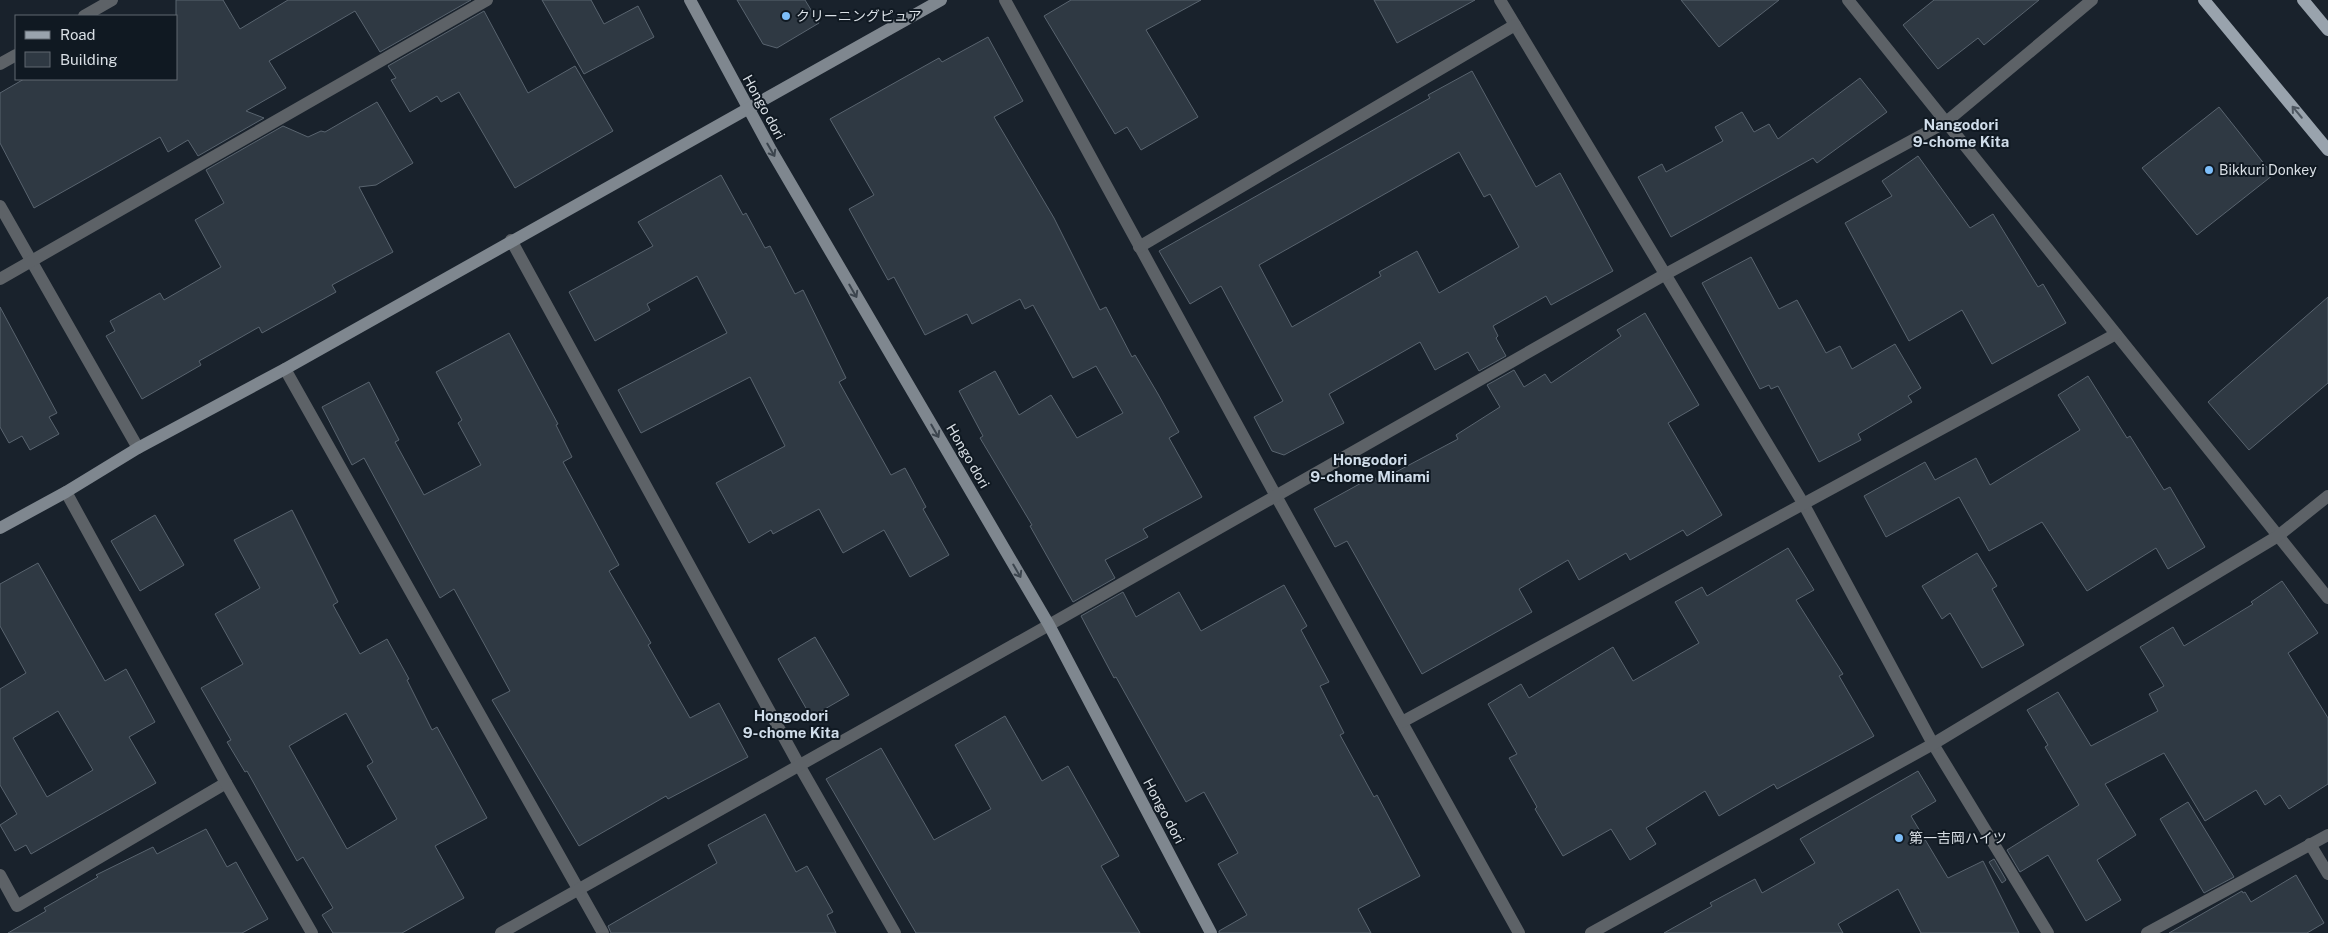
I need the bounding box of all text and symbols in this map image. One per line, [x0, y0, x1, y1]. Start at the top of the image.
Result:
place label: クリーニングピュア [796, 8, 922, 24]
marker: クリーニングピュア [780, 10, 792, 22]
legend [15, 15, 178, 80]
text: Road [60, 26, 96, 43]
text: Building [60, 51, 118, 68]
street label: Hongo dori [740, 72, 788, 142]
one-way arrow [2292, 106, 2303, 119]
district label: Nangodori 9-chome Kita [1913, 116, 2009, 150]
one-way arrow [767, 143, 777, 157]
place label: Bikkuri Donkey [2219, 162, 2317, 178]
marker: Bikkuri Donkey [2203, 164, 2215, 176]
one-way arrow [849, 283, 859, 297]
street label: Hongo dori [943, 421, 993, 491]
one-way arrow [931, 423, 941, 437]
district label: Hongodori 9-chome Minami [1310, 451, 1430, 485]
one-way arrow [1013, 564, 1023, 578]
district label: Hongodori 9-chome Kita [743, 707, 839, 741]
street label: Hongo dori [1140, 776, 1188, 846]
place label: 第一吉岡ハイツ [1909, 830, 2007, 846]
marker: 第一吉岡ハイツ [1893, 832, 1905, 844]

